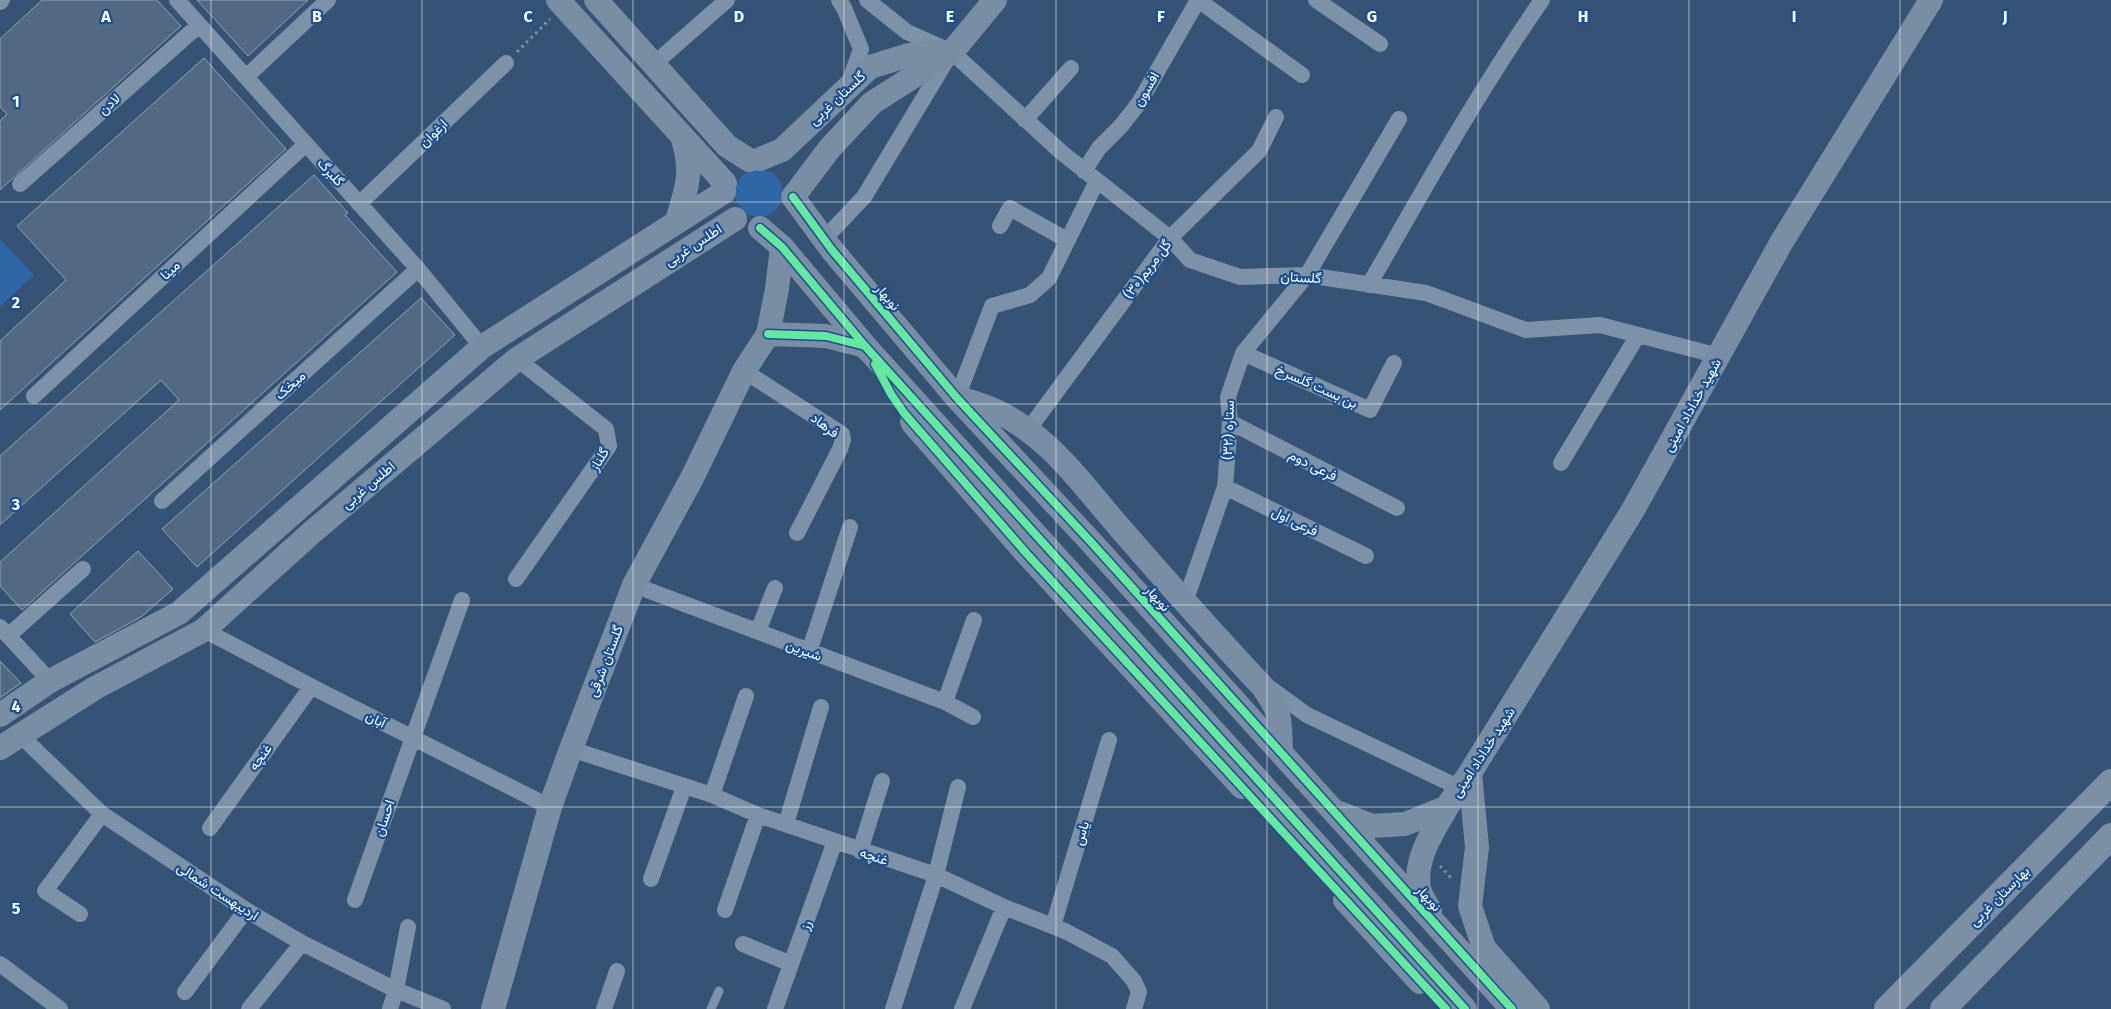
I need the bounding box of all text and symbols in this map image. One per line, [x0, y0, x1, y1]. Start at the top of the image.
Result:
text: A [100, 7, 111, 26]
text: B [312, 7, 322, 26]
text: C [523, 7, 533, 26]
text: D [734, 7, 744, 26]
text: E [946, 7, 954, 26]
text: F [1157, 7, 1165, 26]
text: G [1367, 7, 1377, 26]
text: H [1578, 7, 1588, 26]
text: I [1792, 7, 1796, 26]
text: J [2001, 7, 2008, 26]
street label: گلستان غربی [805, 68, 869, 129]
street label: افسون [1130, 69, 1163, 110]
street label: لادن [95, 90, 124, 119]
text: 1 [12, 92, 20, 111]
street label: ارغوان [416, 116, 451, 151]
street label: گلبرگ [314, 155, 348, 190]
street label: اطلس غربی [661, 221, 725, 270]
street label: گل مریم(۳۰) [1120, 236, 1175, 302]
street label: مینا [157, 257, 184, 284]
street label: گلستان [1280, 268, 1322, 287]
street label: نوبهار [871, 280, 904, 314]
text: 2 [12, 293, 20, 312]
street label: شهید خداداد امینی [1660, 356, 1725, 455]
street label: بن بست گلسرخ [1272, 361, 1360, 414]
street label: میخک [272, 367, 309, 403]
street label: ستاره (۳۲) [1219, 400, 1238, 460]
street label: فرهاد [807, 409, 842, 441]
street label: گلناز [585, 445, 613, 475]
street label: فرعی دوم [1286, 446, 1340, 485]
street label: اطلس غربی [338, 458, 399, 513]
text: 3 [11, 495, 20, 514]
street label: فرعی اول [1268, 503, 1321, 541]
street label: نوبهار [1141, 581, 1174, 615]
street label: گلستان شرقی [584, 623, 627, 700]
street label: شیرین [784, 636, 824, 665]
text: 4 [11, 697, 21, 716]
street label: شهید خداداد امینی [1448, 704, 1519, 801]
street label: آبان [363, 707, 390, 732]
street label: غنچه [245, 741, 277, 775]
street label: احسان [370, 798, 399, 839]
street label: یاس [1070, 819, 1093, 847]
street label: غنچه [857, 844, 890, 870]
street label: اردیبهست شمالی [174, 859, 262, 924]
street label: بهارستان غربی [1966, 863, 2033, 930]
street label: نوبهار [1412, 881, 1445, 915]
text: 5 [12, 899, 21, 918]
street label: رز [796, 918, 815, 933]

